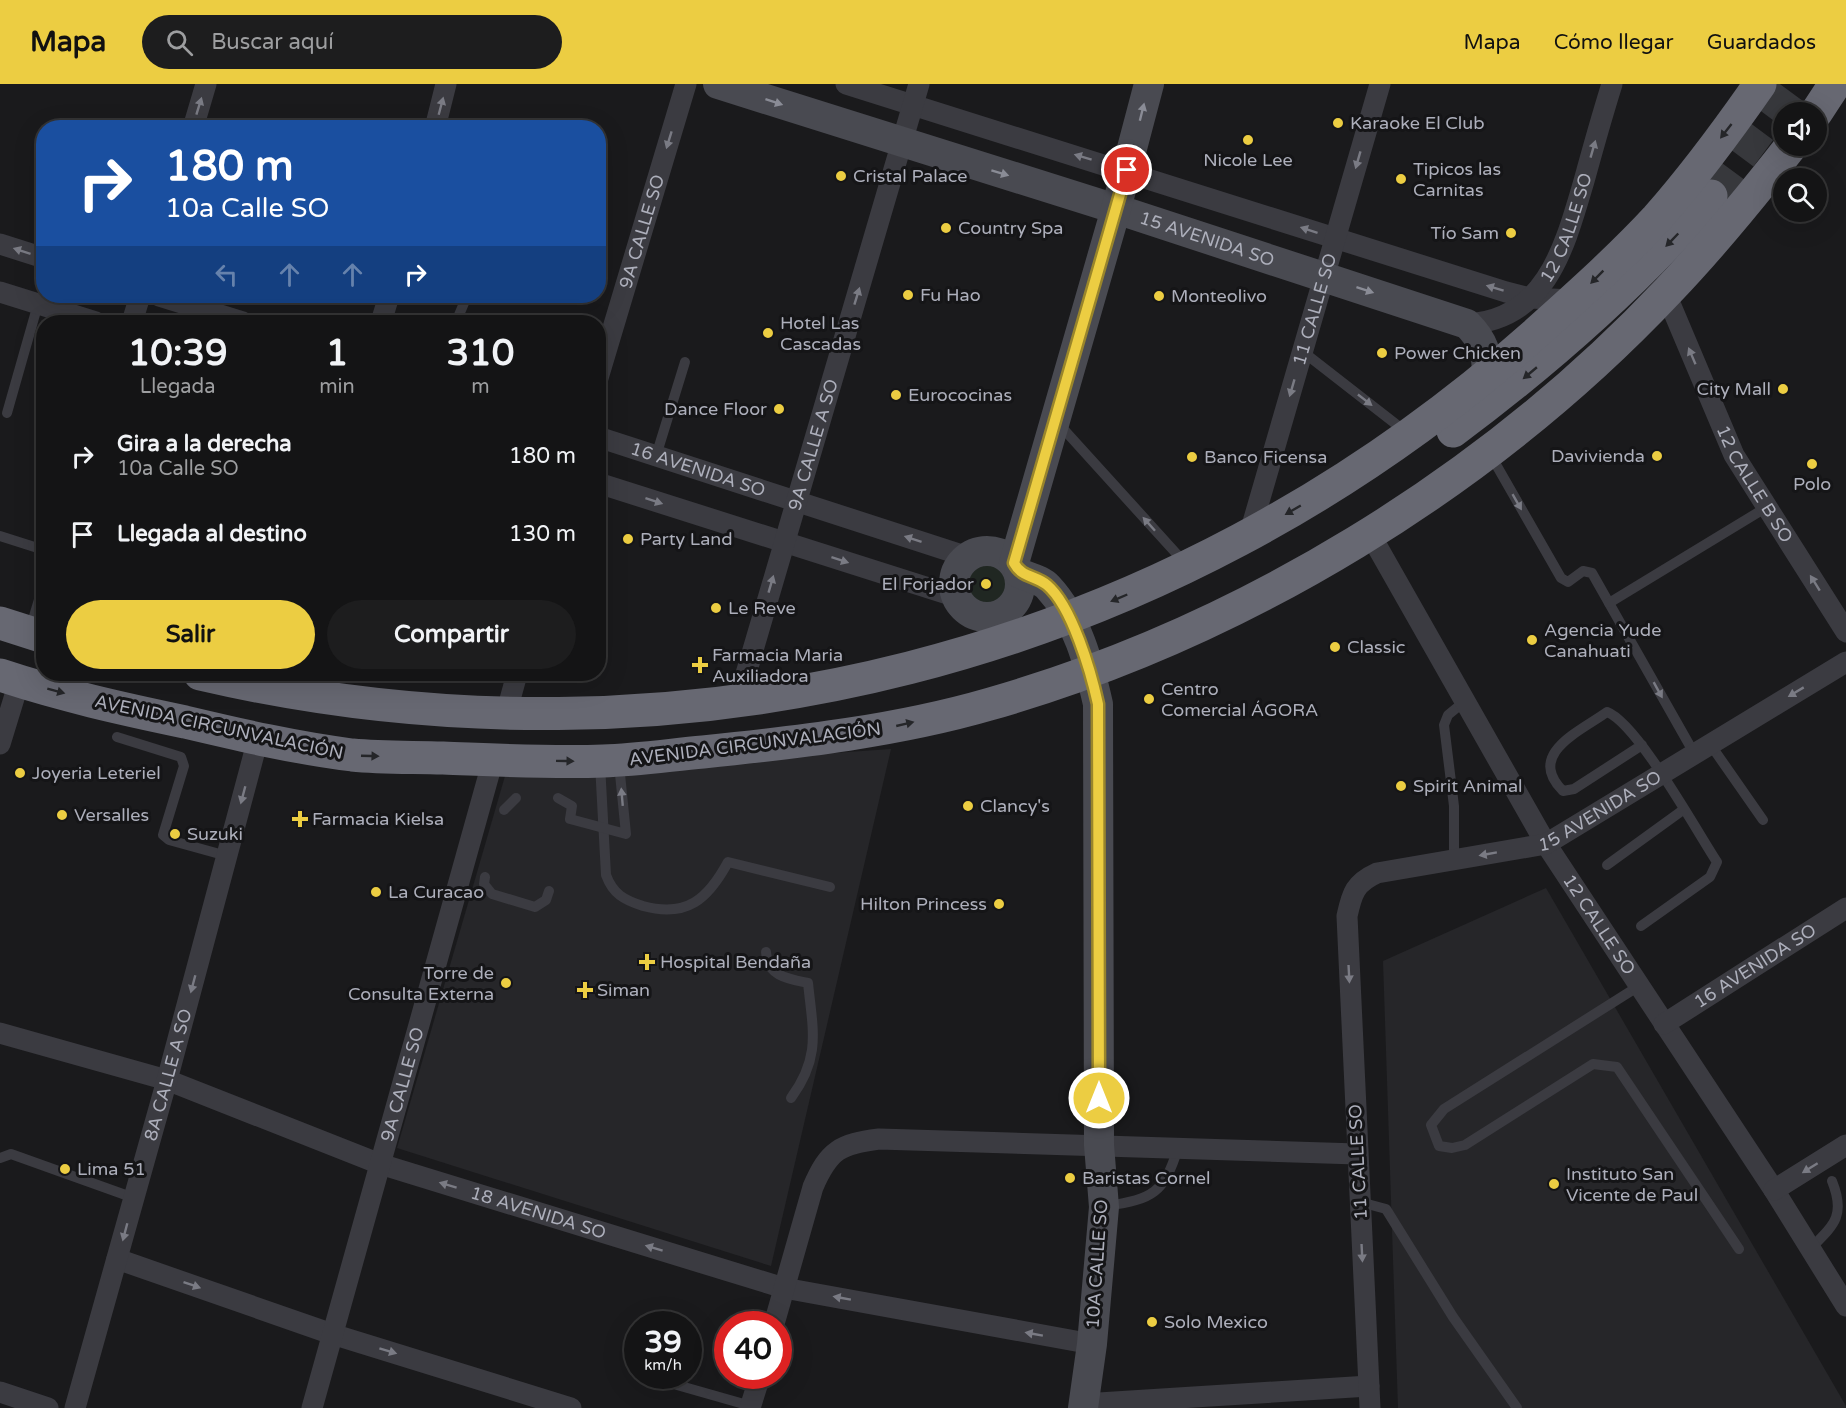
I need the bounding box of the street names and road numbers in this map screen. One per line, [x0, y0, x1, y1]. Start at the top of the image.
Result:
street label: 12 CALLE SO [1535, 170, 1597, 287]
street label: 9A CALLE SO [614, 172, 669, 291]
street label: 15 AVENIDA SO [1137, 206, 1277, 271]
street label: 11 CALLE SO [1288, 251, 1341, 368]
street label: 9A CALLE A SO [783, 376, 843, 513]
street label: 12 CALLE B SO [1712, 422, 1798, 547]
street label: 16 AVENIDA SO [628, 437, 768, 502]
street label: AVENIDA CIRCUNVALACIÓN [93, 690, 345, 764]
street label: AVENIDA CIRCUNVALACIÓN [628, 718, 882, 770]
street label: 15 AVENIDA SO [1537, 766, 1665, 856]
street label: 12 CALLE SO [1558, 870, 1640, 979]
street label: 16 AVENIDA SO [1690, 919, 1820, 1013]
street label: 8A CALLE A SO [139, 1006, 197, 1143]
street label: 9A CALLE SO [376, 1025, 429, 1144]
street label: 11 CALLE SO [1344, 1104, 1372, 1220]
street label: 18 AVENIDA SO [468, 1181, 609, 1244]
street label: 10A CALLE SO [1082, 1199, 1112, 1329]

